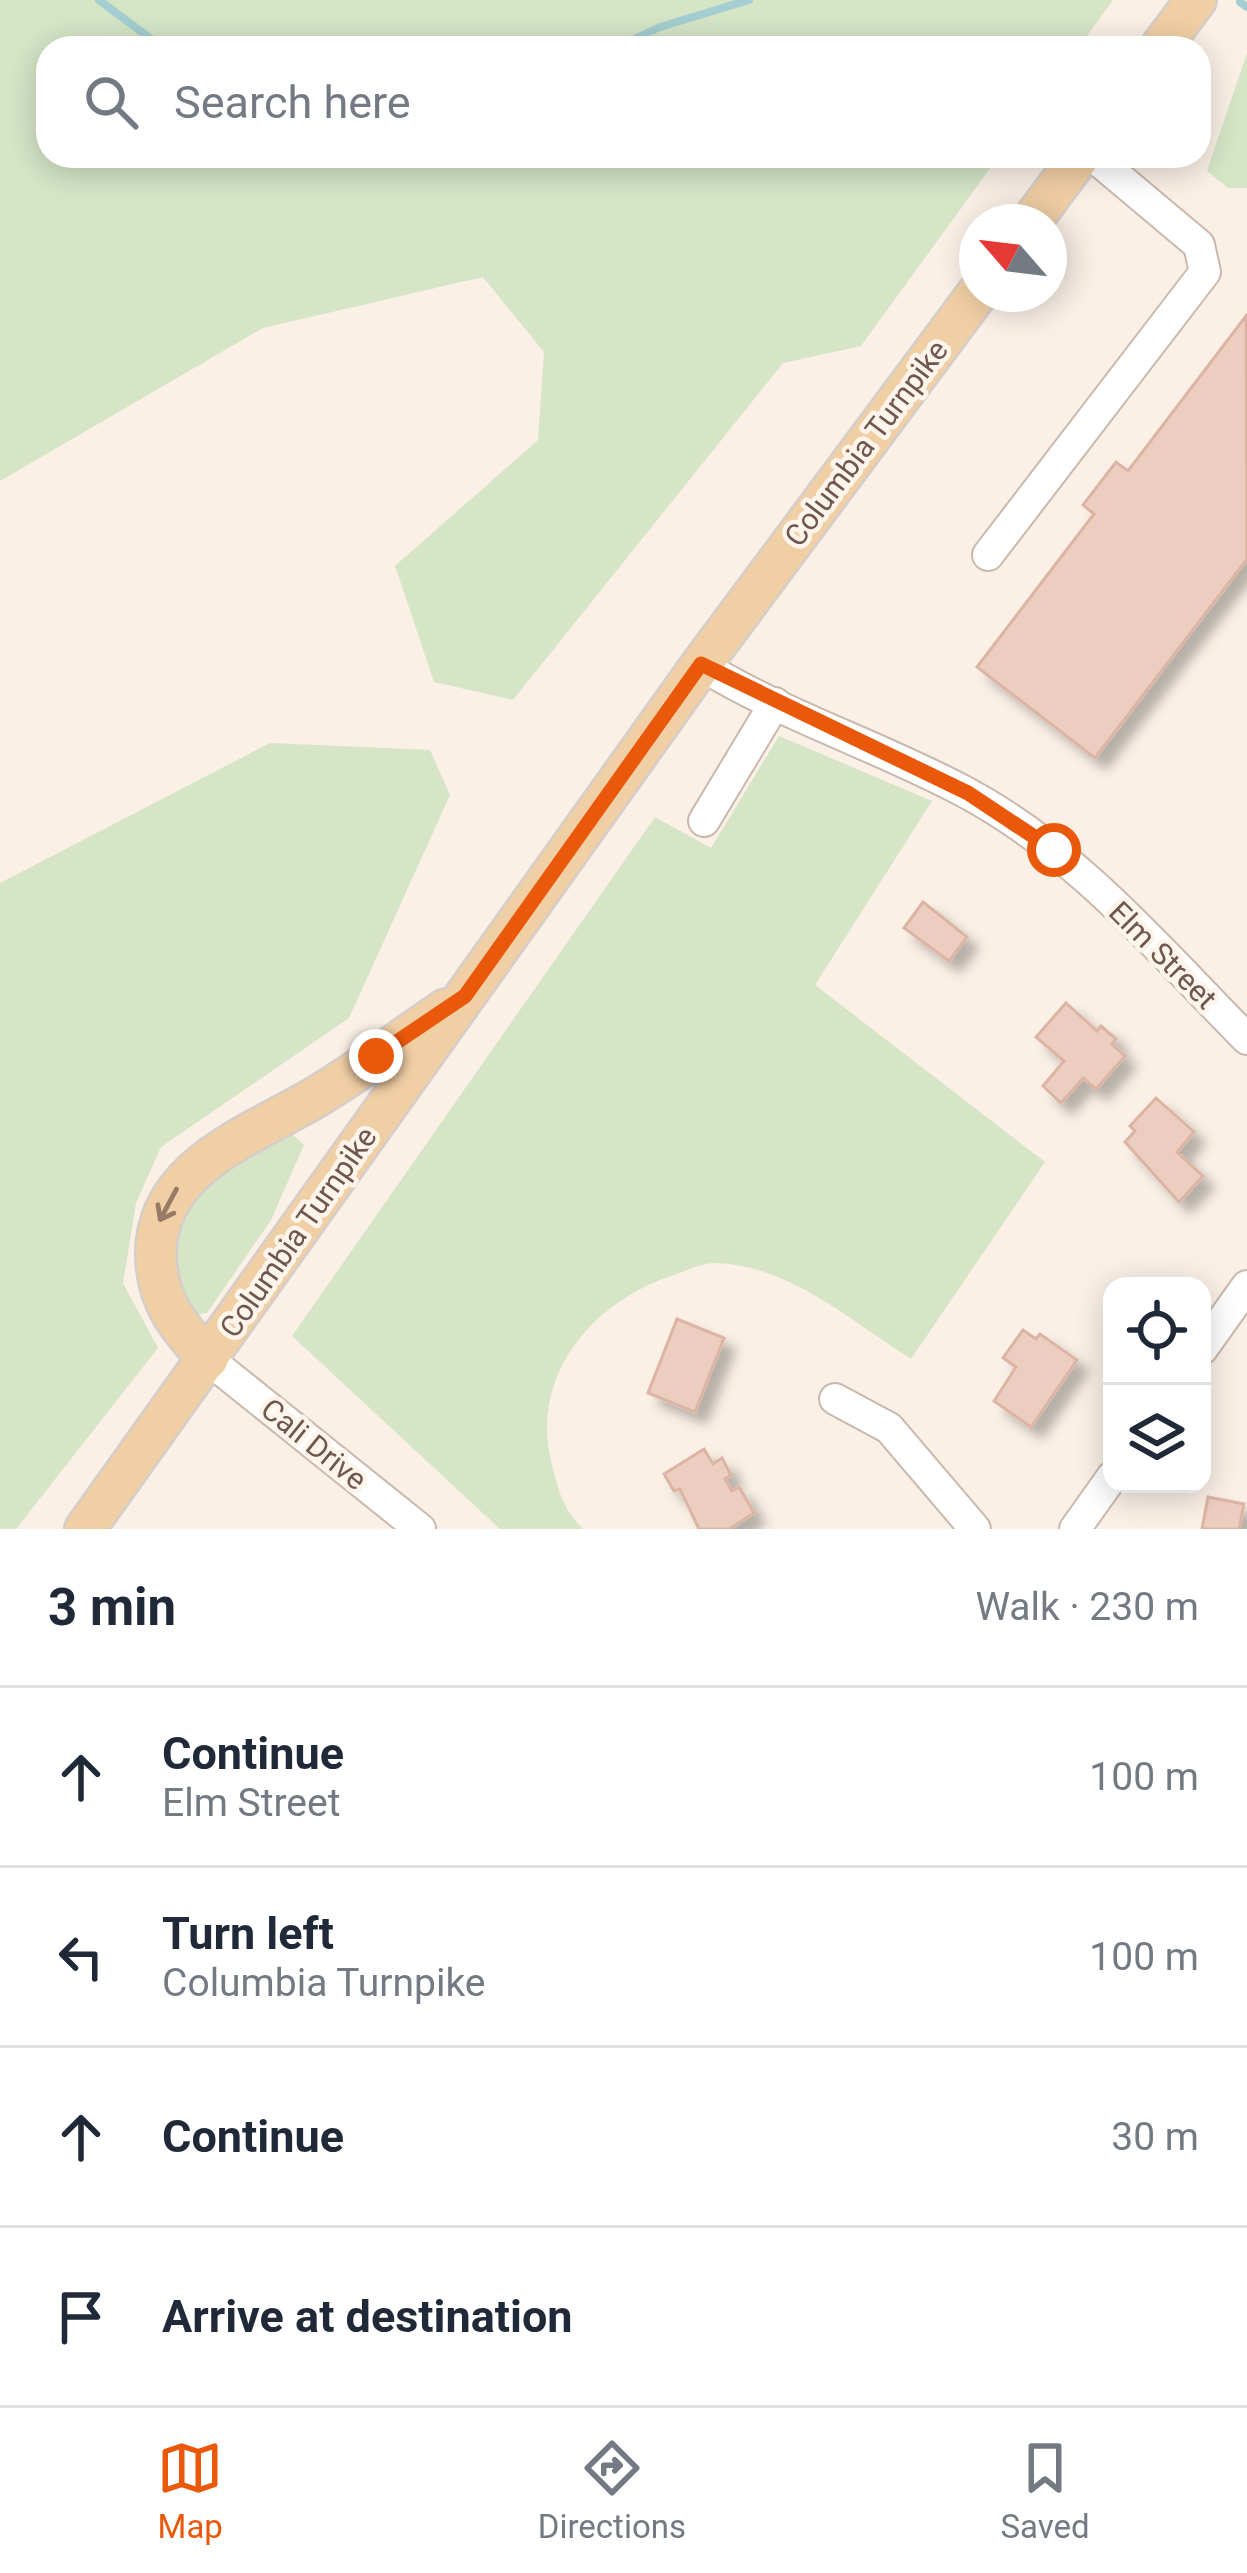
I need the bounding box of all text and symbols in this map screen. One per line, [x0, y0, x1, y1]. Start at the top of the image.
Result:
search box [36, 36, 1211, 168]
icon: search [78, 69, 144, 135]
text: Search here [174, 76, 411, 129]
north arrow [959, 204, 1067, 312]
street label: Columbia Turnpike [777, 333, 955, 553]
route start [1027, 823, 1081, 877]
street label: Elm Street [1102, 894, 1224, 1016]
route end [349, 1029, 403, 1083]
street label: Columbia Turnpike [212, 1120, 384, 1344]
one-way arrow [156, 1187, 179, 1222]
map controls [1103, 1277, 1211, 1493]
button: locate [1103, 1277, 1211, 1385]
button: layers [1103, 1385, 1211, 1493]
street label: Cali Drive [254, 1391, 374, 1497]
text: 3 min [48, 1578, 176, 1637]
text: Walk · 230 m [975, 1584, 1199, 1630]
text: Continue [162, 1727, 344, 1780]
icon: ahead [48, 1744, 114, 1810]
text: 100 m [1089, 1754, 1199, 1800]
text: Elm Street [162, 1780, 340, 1826]
text: Turn left [162, 1907, 334, 1960]
icon: left [48, 1924, 114, 1990]
text: 100 m [1089, 1934, 1199, 1980]
text: Columbia Turnpike [162, 1960, 485, 2006]
icon: ahead [48, 2104, 114, 2170]
text: Continue [162, 2110, 344, 2163]
text: 30 m [1111, 2114, 1199, 2160]
icon: arrive [48, 2284, 114, 2350]
text: Arrive at destination [162, 2290, 573, 2343]
tab: Map [157, 2435, 223, 2546]
tab: Directions [538, 2435, 686, 2546]
tab: Saved [1001, 2435, 1090, 2546]

